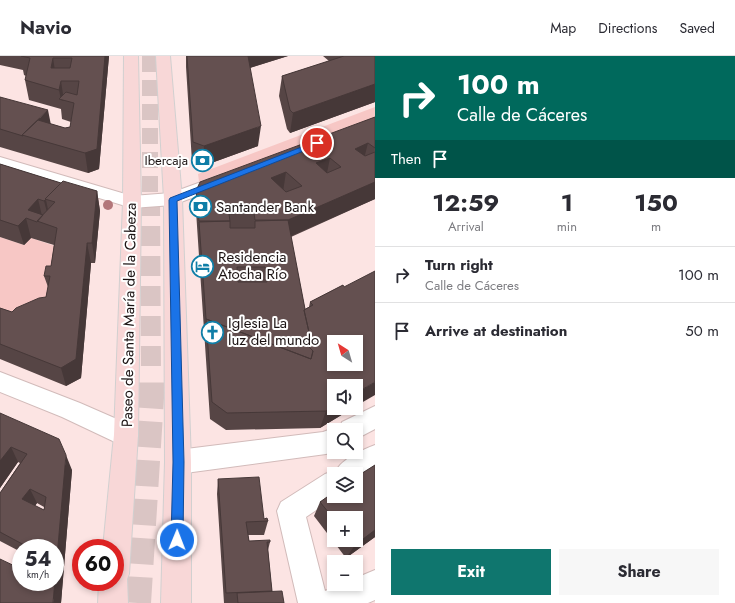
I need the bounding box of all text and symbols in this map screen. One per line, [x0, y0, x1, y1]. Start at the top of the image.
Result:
text: Navio [20, 14, 72, 41]
text: Map [550, 18, 576, 38]
text: Directions [598, 18, 658, 38]
text: Saved [680, 18, 715, 38]
text: 100 m [457, 64, 540, 105]
icon: right [391, 72, 443, 124]
text: Calle de Cáceres [457, 102, 587, 128]
pin [300, 126, 334, 160]
icon: arrive [306, 132, 328, 154]
bank icon: Ibercaja [190, 147, 216, 173]
text: Then [391, 148, 421, 170]
icon: arrive [429, 148, 451, 170]
place label: Ibercaja [144, 151, 188, 170]
text: 12:59 [432, 185, 499, 220]
text: 1 [561, 185, 573, 220]
text: 150 [634, 185, 678, 220]
bank icon: Santander Bank [188, 194, 214, 220]
place label: Santander Bank [216, 196, 314, 218]
street label: Paseo de Santa María de la Cabeza [116, 203, 142, 427]
text: Arrival [448, 217, 484, 236]
text: min [557, 217, 577, 236]
text: m [651, 217, 661, 236]
place label: Residencia Atocha Río [218, 246, 287, 285]
hotel icon: Residencia Atocha Río [190, 253, 216, 279]
text: Turn right [425, 254, 493, 276]
icon: right [391, 264, 413, 286]
text: 100 m [678, 264, 719, 286]
text: Calle de Cáceres [425, 276, 519, 295]
place label: Iglesia La luz del mundo [228, 312, 319, 351]
church icon: Iglesia La luz del mundo [199, 319, 225, 345]
icon: arrive [391, 320, 413, 342]
text: Arrive at destination [425, 320, 567, 342]
text: 50 m [685, 320, 719, 342]
north arrow [327, 335, 363, 371]
map controls [327, 335, 363, 591]
button: sound [327, 379, 363, 415]
button: search [327, 423, 363, 459]
button: layers [327, 467, 363, 503]
button: + [327, 511, 363, 547]
position arrow [156, 519, 198, 561]
speed limit sign: 60 [72, 539, 124, 591]
text: 54 [25, 545, 51, 574]
button: Exit [391, 549, 551, 595]
button: Share [559, 549, 719, 595]
button: − [327, 555, 363, 591]
text: km/h [27, 567, 49, 582]

